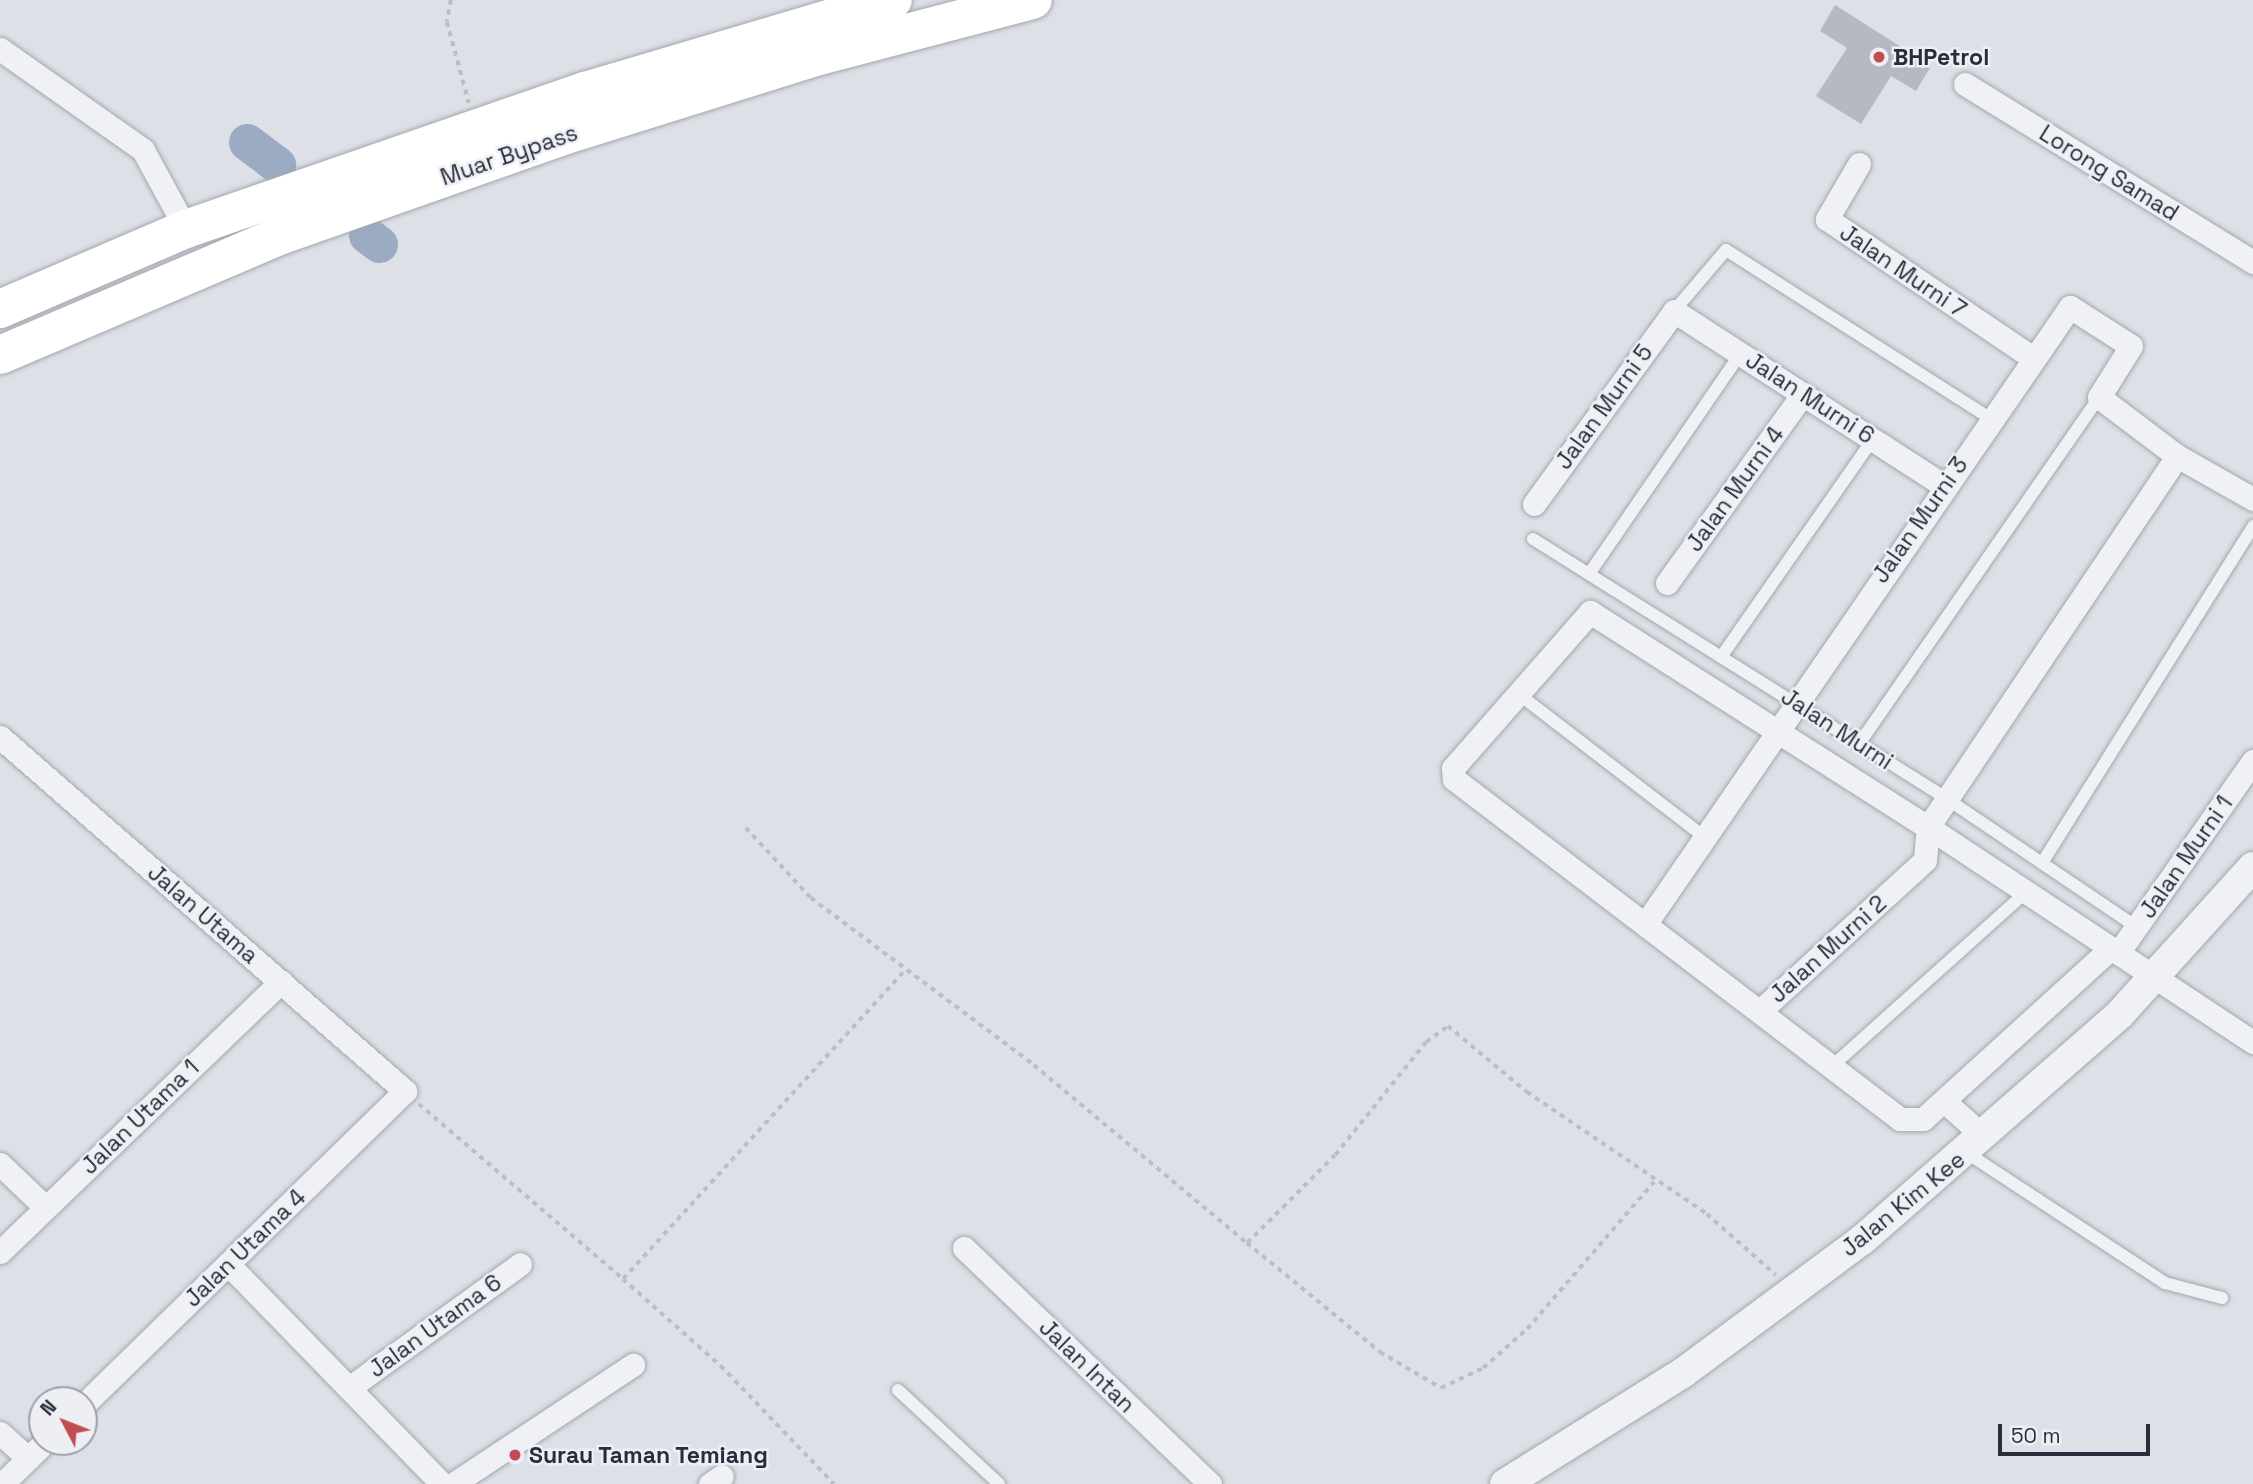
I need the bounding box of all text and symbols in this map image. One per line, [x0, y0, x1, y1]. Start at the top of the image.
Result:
place label: BHPetrol [1893, 43, 1989, 71]
marker: BHPetrol [1871, 49, 1887, 65]
street label: Muar Bypass [437, 119, 581, 191]
street label: Lorong Samad [2034, 119, 2184, 227]
street label: Jalan Murni 7 [1835, 219, 1971, 323]
street label: Jalan Murni 5 [1550, 339, 1658, 475]
street label: Jalan Murni 6 [1741, 346, 1879, 450]
street label: Jalan Murni 4 [1680, 421, 1790, 557]
street label: Jalan Murni 3 [1866, 452, 1974, 588]
street label: Jalan Murni [1776, 683, 1898, 775]
street label: Jalan Murni 1 [2134, 790, 2238, 924]
street label: Jalan Utama [142, 859, 264, 969]
street label: Jalan Murni 2 [1764, 889, 1892, 1009]
street label: Jalan Utama 1 [75, 1054, 205, 1180]
street label: Jalan Kim Kee [1836, 1146, 1970, 1262]
street label: Jalan Utama 4 [179, 1183, 311, 1313]
street label: Jalan Utama 6 [363, 1269, 507, 1383]
street label: Jalan Intan [1033, 1314, 1141, 1418]
north arrow [28, 1386, 98, 1456]
text: N [35, 1395, 62, 1421]
scale bar [2001, 1410, 2153, 1454]
text: 50 m [2011, 1422, 2061, 1449]
place label: Surau Taman Temiang [529, 1441, 769, 1469]
marker: Surau Taman Temiang [507, 1447, 523, 1463]

